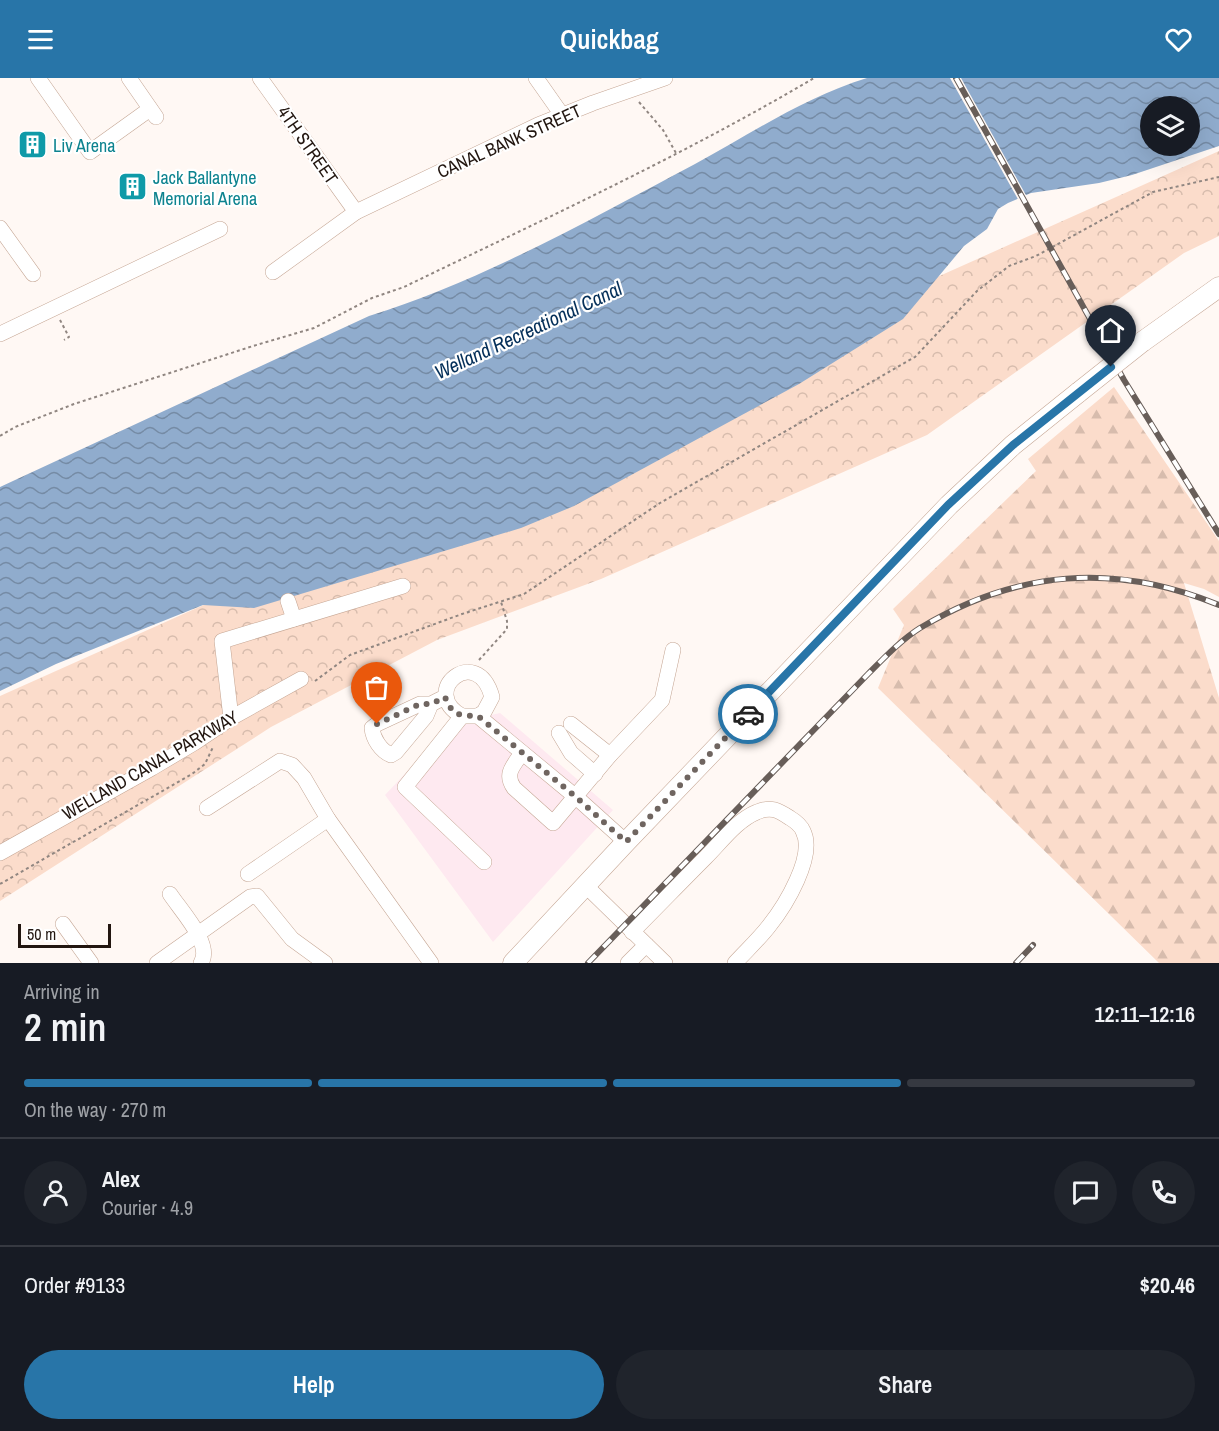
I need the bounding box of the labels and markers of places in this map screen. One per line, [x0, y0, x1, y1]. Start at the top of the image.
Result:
building icon: Liv Arena [16, 129, 48, 161]
place label: Liv Arena [53, 133, 115, 158]
place label: Jack Ballantyne Memorial Arena [153, 165, 257, 211]
building icon: Jack Ballantyne Memorial Arena [116, 171, 148, 203]
pin [1085, 305, 1136, 367]
pin [351, 662, 402, 724]

